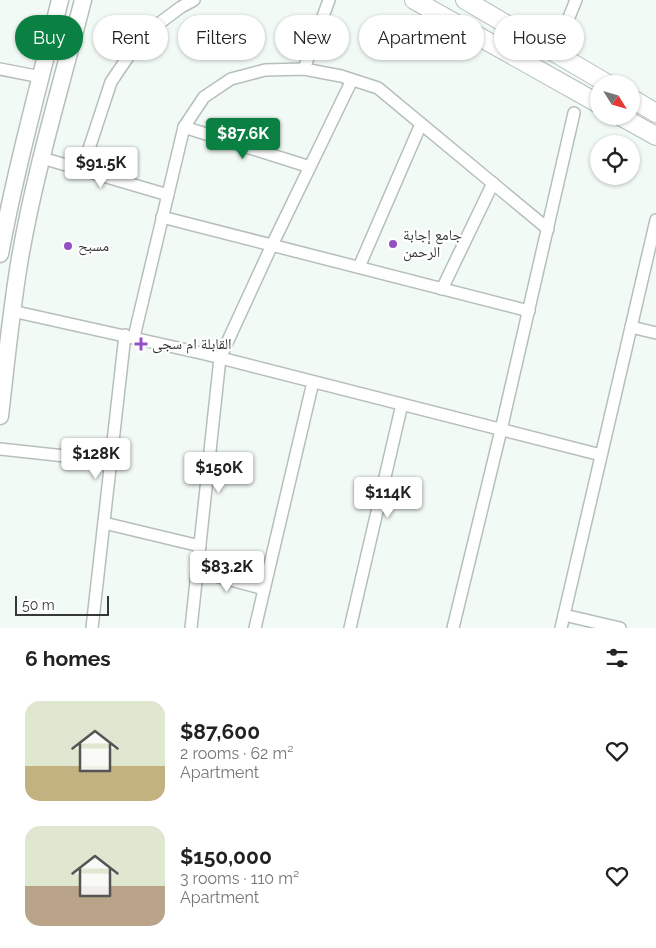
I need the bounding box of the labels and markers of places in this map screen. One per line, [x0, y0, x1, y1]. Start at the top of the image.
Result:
pin: $87.6K [202, 118, 284, 160]
pin: $91.5K [60, 146, 142, 189]
place label: جامع إجابة الرحمن [403, 226, 462, 262]
place label: مسبح [78, 237, 109, 256]
marker: جامع إجابة الرحمن [387, 238, 399, 250]
marker: مسبح [62, 240, 74, 252]
place label: القابلة ام سجى [152, 335, 232, 354]
marker: القابلة ام سجى [134, 337, 148, 351]
pin: $128K [61, 438, 131, 480]
pin: $150K [184, 452, 254, 494]
pin: $114K [353, 476, 423, 519]
pin: $83.2K [186, 550, 268, 593]

